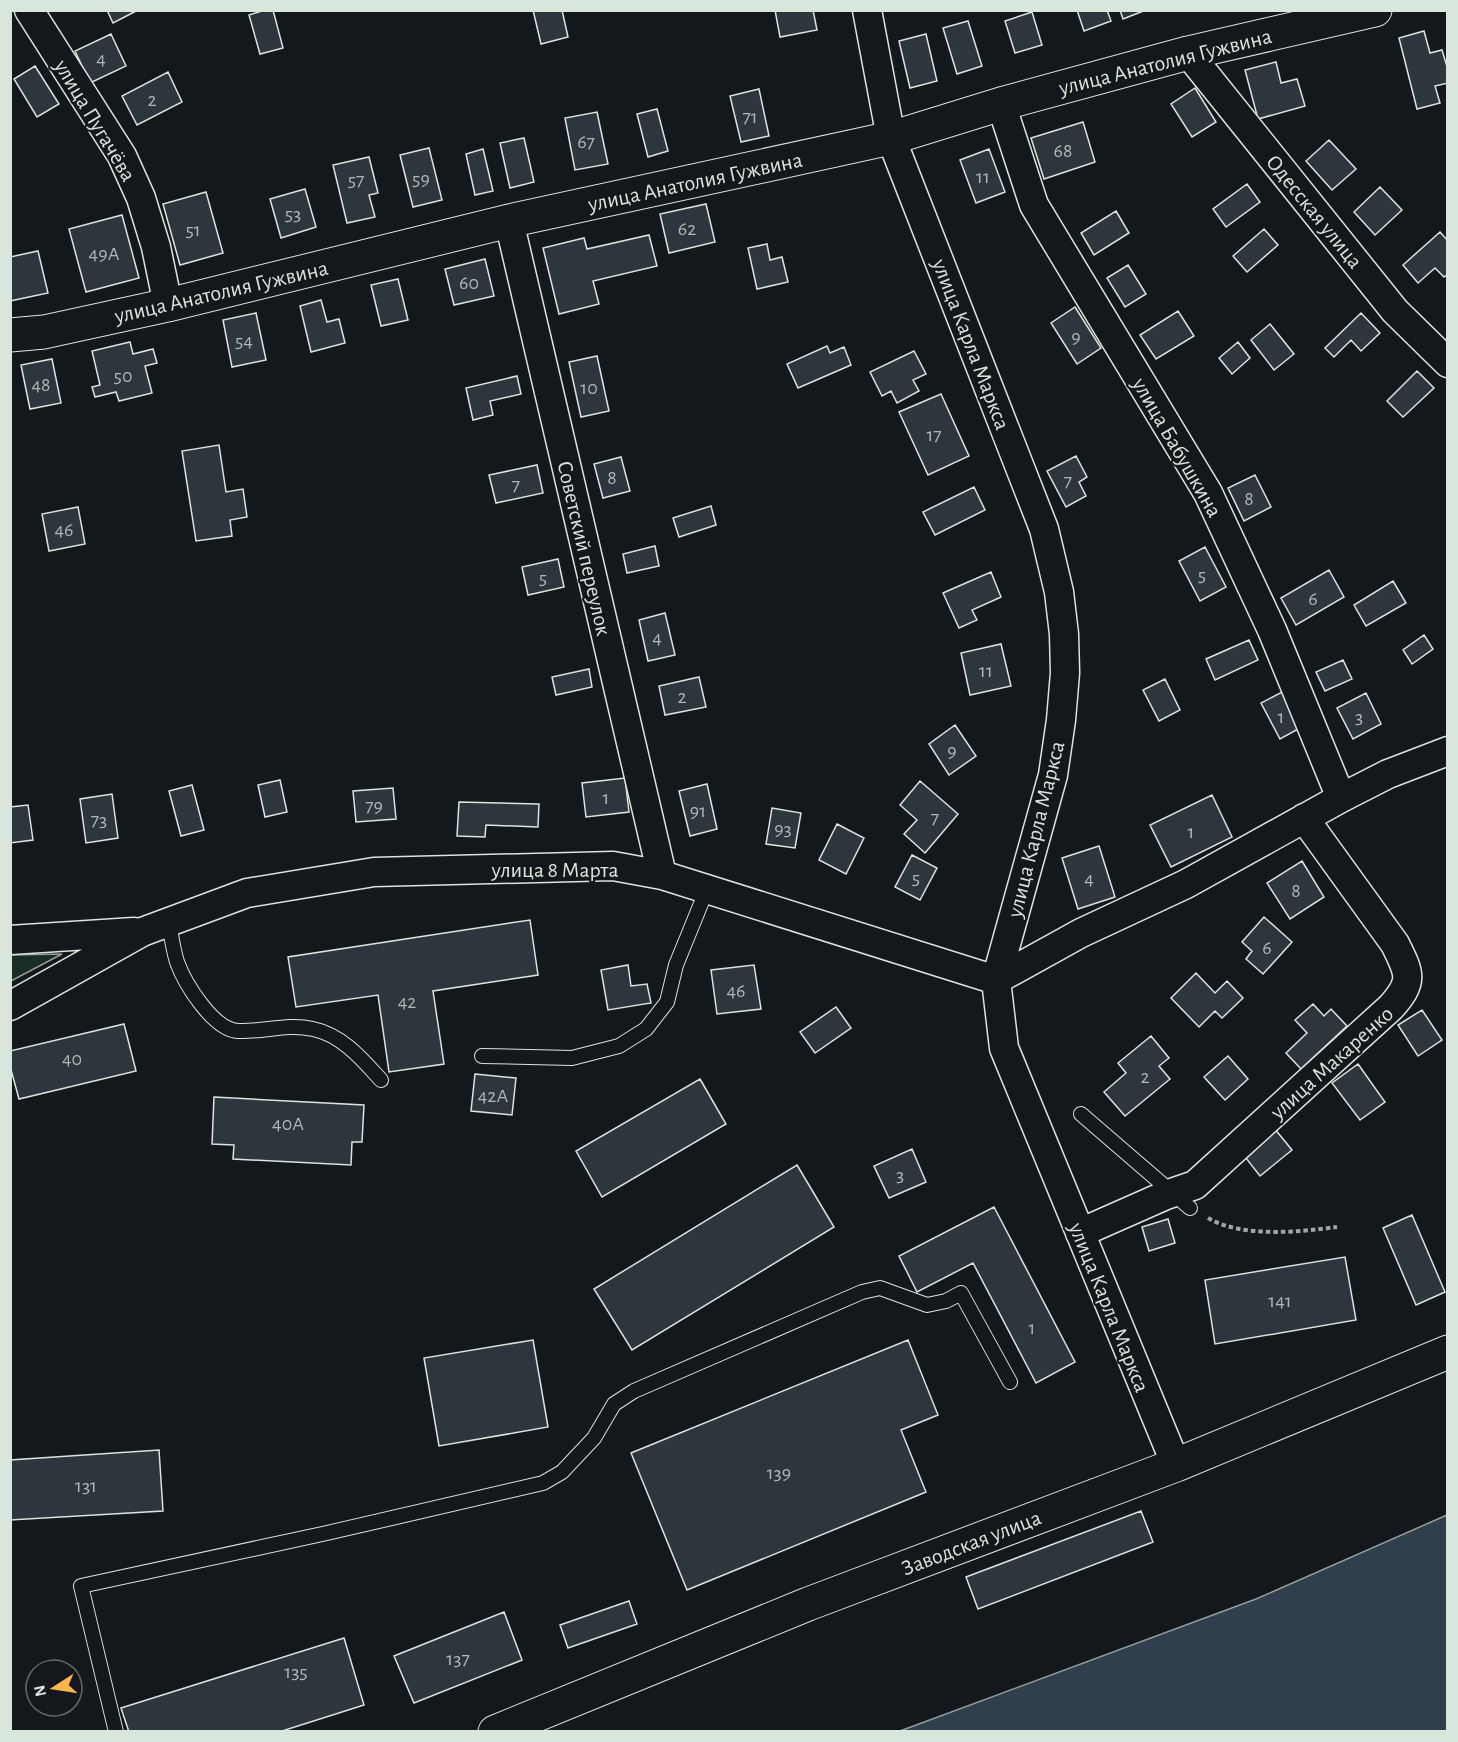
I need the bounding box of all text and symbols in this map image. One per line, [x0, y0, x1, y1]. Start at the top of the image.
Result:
street label: улица Анатолия Гужвина [1056, 25, 1274, 99]
house number: 4 [96, 49, 106, 69]
street label: улица Пугачёва [50, 55, 140, 185]
house number: 2 [147, 90, 157, 110]
house number: 71 [742, 107, 758, 127]
house number: 67 [577, 132, 595, 152]
house number: 68 [1054, 141, 1072, 161]
street label: улица Анатолия Гужвина [585, 149, 804, 216]
street label: Одесская улица [1262, 151, 1367, 273]
house number: 11 [976, 167, 990, 187]
house number: 59 [412, 169, 430, 189]
house number: 57 [348, 170, 364, 190]
house number: 53 [285, 204, 301, 224]
house number: 62 [678, 219, 696, 239]
house number: 51 [185, 220, 201, 240]
house number: 49А [89, 244, 120, 264]
street label: улица Карла Маркса [928, 255, 1014, 433]
street label: улица Анатолия Гужвина [111, 257, 330, 327]
house number: 60 [459, 273, 479, 293]
house number: 9 [1071, 327, 1081, 347]
house number: 54 [235, 331, 253, 351]
house number: 50 [114, 366, 132, 386]
street label: улица Бабушкина [1128, 373, 1226, 521]
house number: 48 [31, 375, 51, 395]
house number: 10 [580, 378, 598, 398]
house number: 17 [926, 425, 942, 445]
street label: Советский переулок [553, 459, 615, 638]
house number: 8 [607, 468, 617, 488]
house number: 7 [1064, 471, 1072, 491]
house number: 7 [512, 475, 520, 495]
house number: 8 [1244, 489, 1254, 509]
house number: 46 [54, 520, 74, 540]
house number: 5 [1198, 565, 1206, 585]
house number: 5 [539, 568, 547, 588]
house number: 6 [1308, 589, 1318, 609]
house number: 4 [652, 628, 662, 648]
house number: 11 [979, 661, 993, 681]
house number: 2 [677, 687, 687, 707]
house number: 1 [1278, 707, 1284, 727]
house number: 3 [1355, 707, 1363, 727]
street label: улица Карла Маркса [1003, 739, 1069, 921]
house number: 9 [947, 741, 957, 761]
house number: 1 [603, 788, 609, 808]
house number: 79 [365, 796, 383, 816]
house number: 91 [690, 801, 706, 821]
house number: 7 [931, 808, 939, 828]
house number: 73 [91, 810, 107, 830]
house number: 93 [774, 819, 792, 839]
house number: 1 [1188, 822, 1194, 842]
street label: улица 8 Марта [491, 859, 618, 881]
house number: 5 [912, 868, 920, 888]
house number: 4 [1084, 869, 1094, 889]
house number: 8 [1291, 881, 1301, 901]
house number: 6 [1262, 938, 1272, 958]
house number: 46 [726, 981, 746, 1001]
house number: 42 [398, 992, 416, 1012]
street label: улица Макаренко [1265, 1002, 1397, 1124]
house number: 40 [62, 1049, 82, 1069]
house number: 2 [1140, 1067, 1150, 1087]
house number: 42А [478, 1086, 508, 1106]
house number: 40А [272, 1114, 304, 1134]
house number: 3 [896, 1165, 904, 1185]
street label: улица Карла Маркса [1065, 1218, 1153, 1395]
house number: 141 [1268, 1291, 1292, 1311]
house number: 1 [1029, 1318, 1035, 1338]
house number: 139 [767, 1463, 791, 1483]
house number: 131 [75, 1476, 97, 1496]
street label: Заводская улица [899, 1506, 1044, 1580]
house number: 137 [446, 1649, 470, 1669]
north arrow [24, 1658, 84, 1718]
house number: 135 [284, 1662, 308, 1682]
text: N [31, 1684, 49, 1698]

